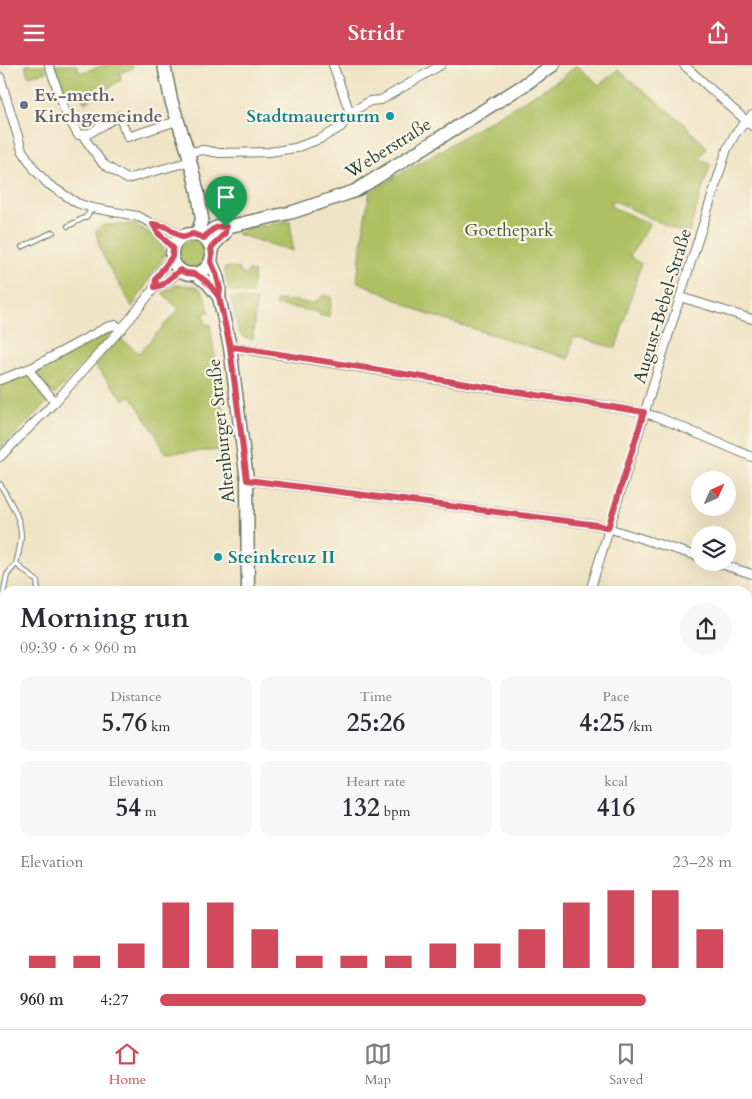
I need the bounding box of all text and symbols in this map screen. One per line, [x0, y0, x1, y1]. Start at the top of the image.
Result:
text: Stridr [348, 18, 404, 48]
icon: menu [20, 19, 48, 47]
icon: share [704, 19, 732, 47]
place label: Ev.-meth. Kirchgemeinde [34, 83, 163, 129]
marker: Ev.-meth. Kirchgemeinde [18, 99, 30, 111]
place label: Stadtmauerturm [246, 104, 380, 129]
marker: Stadtmauerturm [384, 110, 396, 122]
street label: Weberstraße [339, 112, 436, 185]
pin [205, 176, 247, 227]
icon: arrive [212, 183, 240, 211]
park label: Goethepark [464, 218, 554, 243]
street label: August-Bebel-Straße [627, 225, 698, 387]
street label: Altenburger Straße [201, 357, 242, 504]
north arrow [691, 471, 736, 516]
map controls [691, 471, 736, 571]
button: layers [691, 526, 736, 571]
place label: Steinkreuz II [228, 545, 335, 570]
marker: Steinkreuz II [212, 551, 224, 563]
text: Morning run [20, 599, 189, 637]
button: share [680, 603, 732, 655]
text: 09:39 · 6 × 960 m [20, 637, 137, 659]
text: Distance [110, 687, 162, 706]
text: Time [360, 687, 392, 706]
text: Pace [602, 687, 630, 706]
text: 5.76 [102, 706, 147, 740]
text: 25:26 [347, 706, 405, 740]
text: 4:25 [579, 706, 625, 740]
text: km [147, 717, 170, 736]
text: /km [625, 717, 653, 736]
text: Elevation [108, 772, 164, 791]
text: Heart rate [346, 772, 406, 791]
text: kcal [604, 772, 628, 791]
text: 54 [115, 791, 141, 825]
text: 132 [342, 791, 380, 825]
text: 416 [597, 791, 635, 825]
text: m [141, 802, 157, 821]
text: bpm [380, 802, 411, 821]
text: Elevation [20, 851, 84, 873]
text: 23–28 m [673, 851, 732, 873]
text: 960 m [20, 989, 64, 1011]
text: 4:27 [100, 989, 129, 1011]
tab: Home [109, 1040, 146, 1089]
tab: Map [364, 1040, 392, 1089]
tab: Saved [609, 1040, 643, 1089]

